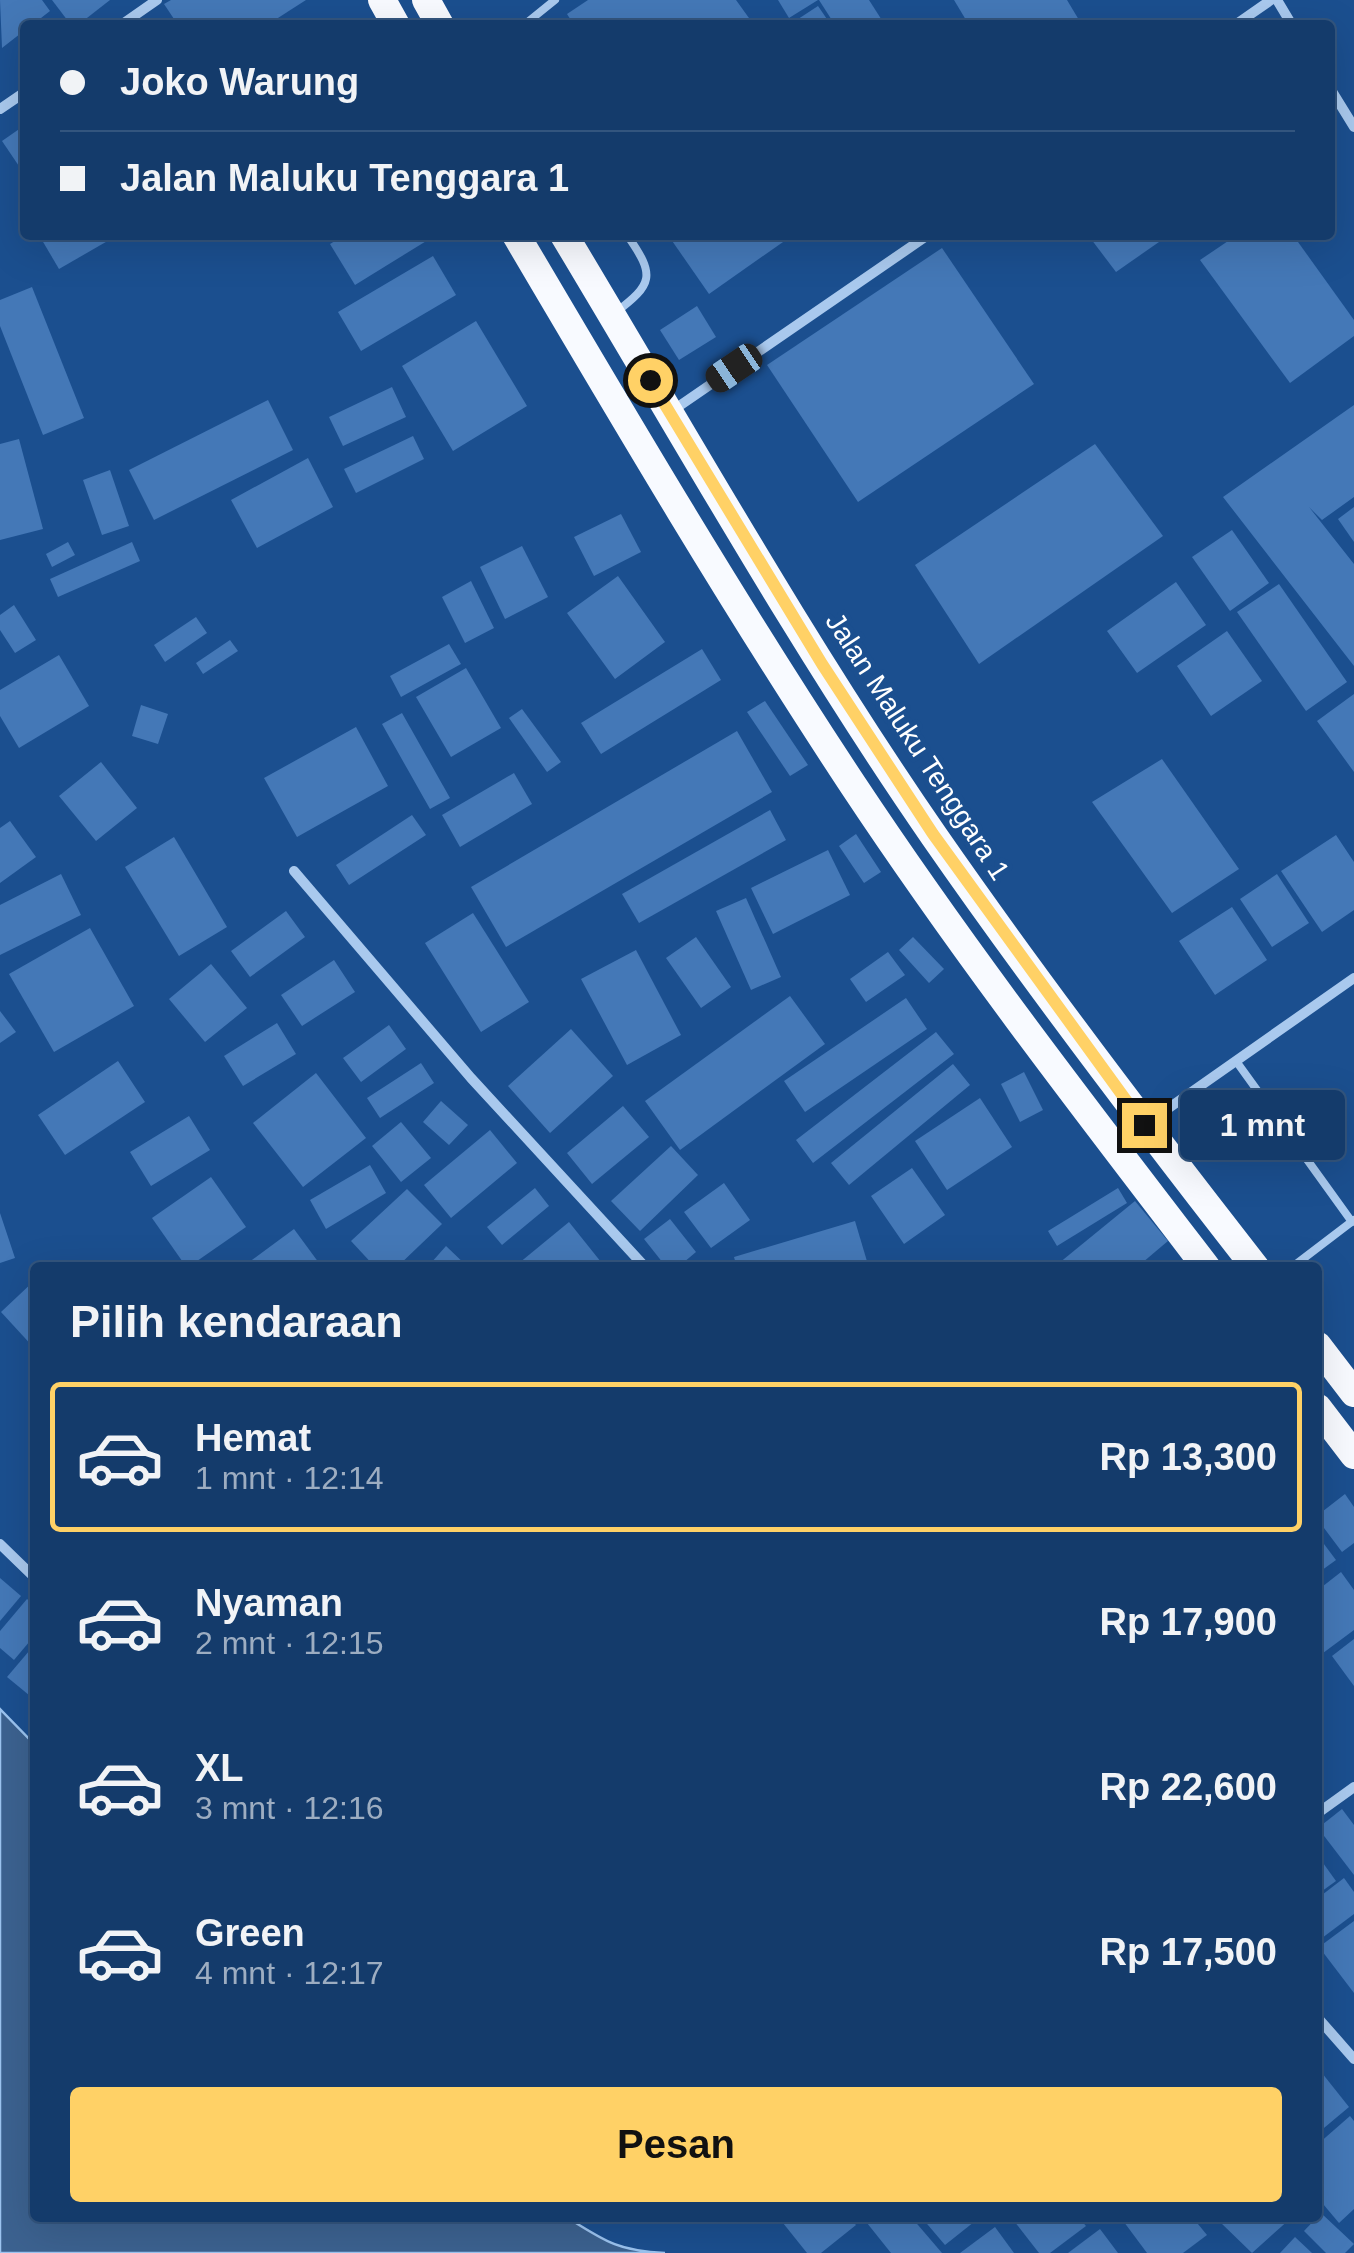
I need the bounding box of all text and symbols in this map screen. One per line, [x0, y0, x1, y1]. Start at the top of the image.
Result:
text: Joko Warung [120, 61, 359, 103]
text: Jalan Maluku Tenggara 1 [120, 157, 569, 199]
car [701, 339, 767, 397]
route start [628, 358, 673, 403]
street label: Jalan Maluku Tenggara 1 [820, 607, 1016, 886]
callout: 1 mnt [1179, 1090, 1344, 1160]
route end [1122, 1103, 1167, 1148]
text: 1 mnt [1220, 1107, 1305, 1143]
text: Pilih kendaraan [70, 1296, 403, 1347]
icon: car [75, 1412, 165, 1502]
text: Hemat [195, 1417, 311, 1459]
text: Rp 13,300 [1100, 1436, 1277, 1478]
text: 1 mnt · 12:14 [195, 1460, 384, 1496]
icon: car [75, 1577, 165, 1667]
text: Nyaman [195, 1582, 343, 1624]
text: Rp 17,900 [1100, 1601, 1277, 1643]
text: 2 mnt · 12:15 [195, 1625, 384, 1661]
icon: car [75, 1742, 165, 1832]
text: XL [195, 1747, 244, 1789]
text: Rp 22,600 [1100, 1766, 1277, 1808]
text: 3 mnt · 12:16 [195, 1790, 384, 1826]
icon: car [75, 1907, 165, 1997]
text: Green [195, 1912, 305, 1954]
text: Rp 17,500 [1100, 1931, 1277, 1973]
text: 4 mnt · 12:17 [195, 1955, 384, 1991]
button: Pesan [70, 2087, 1282, 2202]

